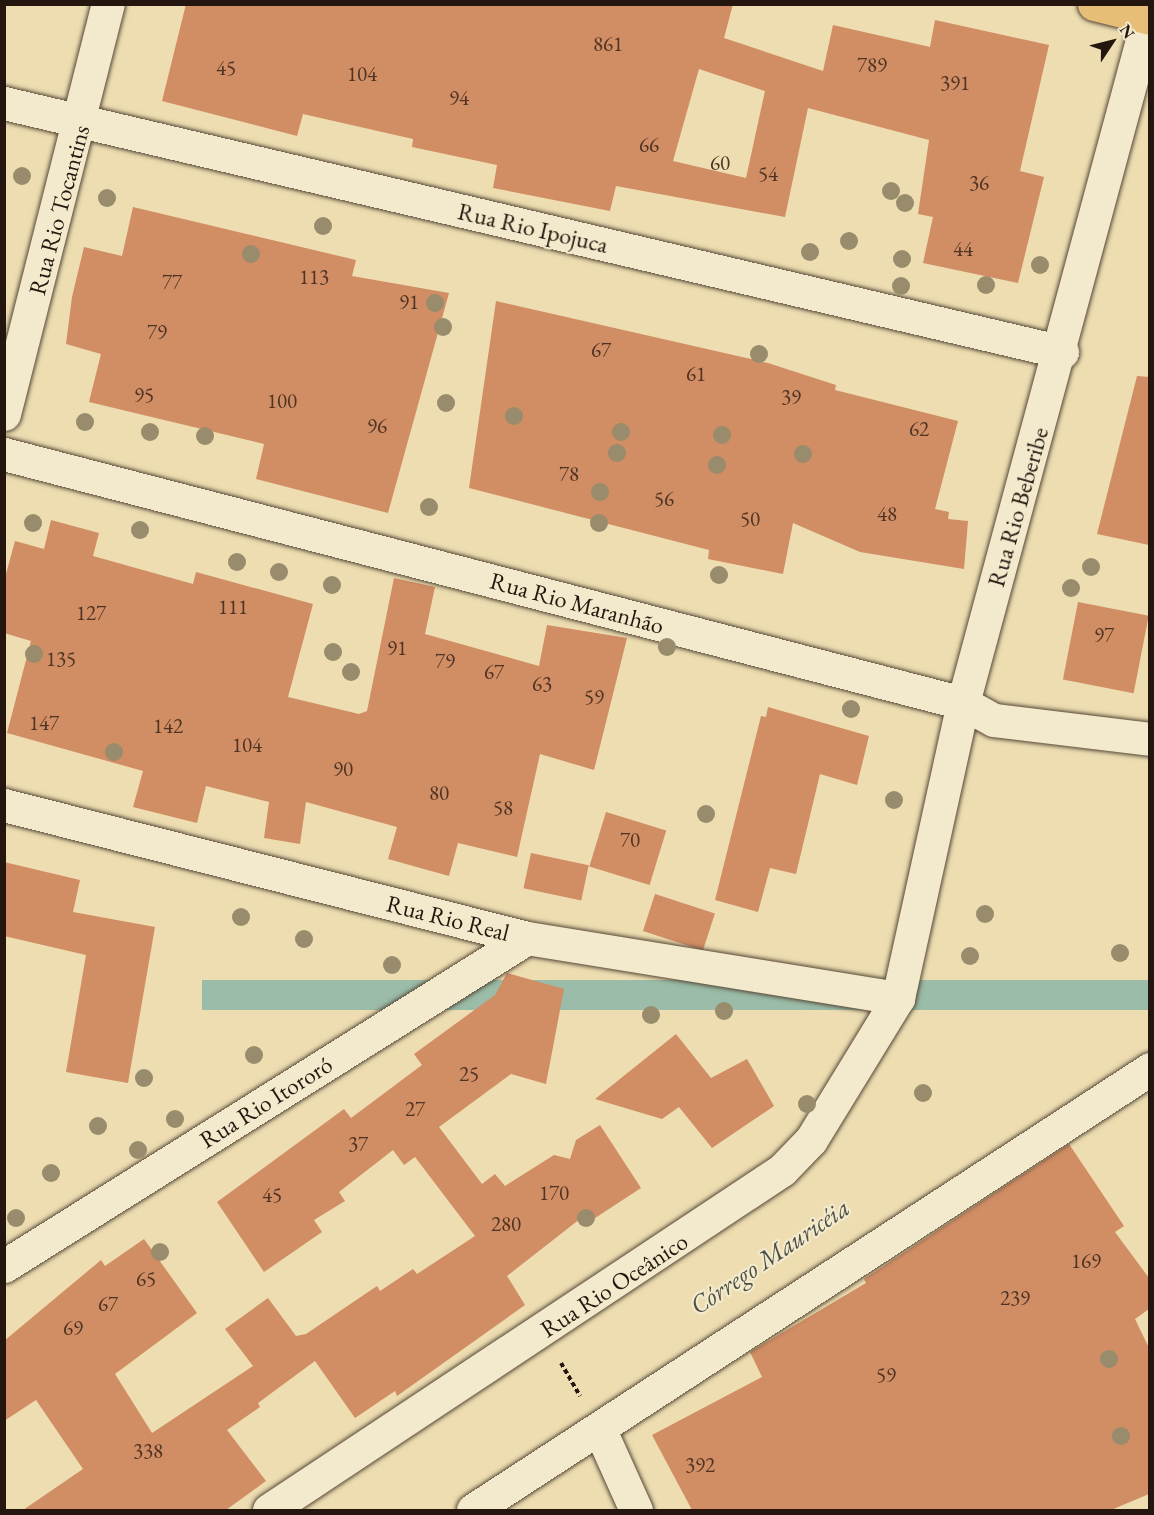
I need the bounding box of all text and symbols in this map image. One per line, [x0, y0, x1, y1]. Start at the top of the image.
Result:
north arrow [1082, 12, 1142, 72]
text: N [1115, 20, 1139, 43]
house number: 861 [593, 31, 623, 57]
house number: 789 [857, 52, 887, 78]
house number: 45 [216, 55, 236, 81]
house number: 104 [347, 61, 377, 87]
house number: 391 [940, 70, 970, 96]
house number: 94 [449, 85, 469, 111]
street label: Rua Rio Tocantins [22, 122, 96, 298]
house number: 66 [639, 132, 659, 158]
house number: 60 [710, 150, 730, 176]
house number: 54 [758, 161, 778, 187]
house number: 36 [969, 170, 989, 196]
street label: Rua Rio Ipojuca [455, 197, 611, 259]
house number: 44 [953, 236, 973, 262]
house number: 113 [299, 264, 329, 290]
house number: 77 [162, 269, 182, 295]
house number: 91 [399, 289, 419, 315]
house number: 79 [147, 319, 167, 345]
house number: 67 [591, 337, 611, 363]
house number: 61 [686, 361, 706, 387]
house number: 95 [134, 382, 154, 408]
house number: 39 [781, 384, 801, 410]
house number: 100 [267, 388, 297, 414]
house number: 96 [367, 413, 387, 439]
house number: 62 [909, 416, 929, 442]
street label: Rua Rio Beberibe [981, 424, 1055, 590]
house number: 78 [559, 461, 579, 487]
house number: 56 [654, 486, 674, 512]
house number: 48 [877, 501, 897, 527]
house number: 50 [740, 506, 760, 532]
street label: Rua Rio Maranhão [487, 566, 667, 640]
house number: 111 [218, 594, 248, 620]
house number: 127 [76, 600, 106, 626]
house number: 97 [1094, 622, 1114, 648]
house number: 91 [387, 635, 407, 661]
house number: 135 [46, 646, 76, 672]
house number: 79 [435, 648, 455, 674]
house number: 67 [484, 659, 504, 685]
house number: 63 [532, 671, 552, 697]
house number: 59 [584, 684, 604, 710]
house number: 147 [29, 710, 59, 736]
house number: 142 [153, 713, 183, 739]
house number: 104 [232, 732, 262, 758]
house number: 90 [333, 756, 353, 782]
house number: 80 [429, 780, 449, 806]
house number: 58 [493, 795, 513, 821]
house number: 70 [620, 827, 640, 853]
street label: Rua Rio Real [384, 889, 512, 947]
street label: Rua Rio Itororó [194, 1050, 338, 1154]
house number: 25 [459, 1061, 479, 1087]
house number: 27 [405, 1096, 425, 1122]
house number: 37 [348, 1131, 368, 1157]
house number: 170 [539, 1180, 569, 1206]
house number: 45 [262, 1182, 282, 1208]
water label: Córrego Mauricéia [684, 1192, 856, 1322]
house number: 280 [491, 1211, 521, 1237]
street label: Rua Rio Oceânico [535, 1227, 693, 1343]
house number: 169 [1071, 1248, 1101, 1274]
house number: 65 [136, 1266, 156, 1292]
house number: 239 [1000, 1285, 1030, 1311]
house number: 67 [98, 1291, 118, 1317]
house number: 69 [63, 1315, 83, 1341]
house number: 59 [876, 1362, 896, 1388]
house number: 338 [133, 1438, 163, 1464]
house number: 392 [685, 1452, 715, 1478]

